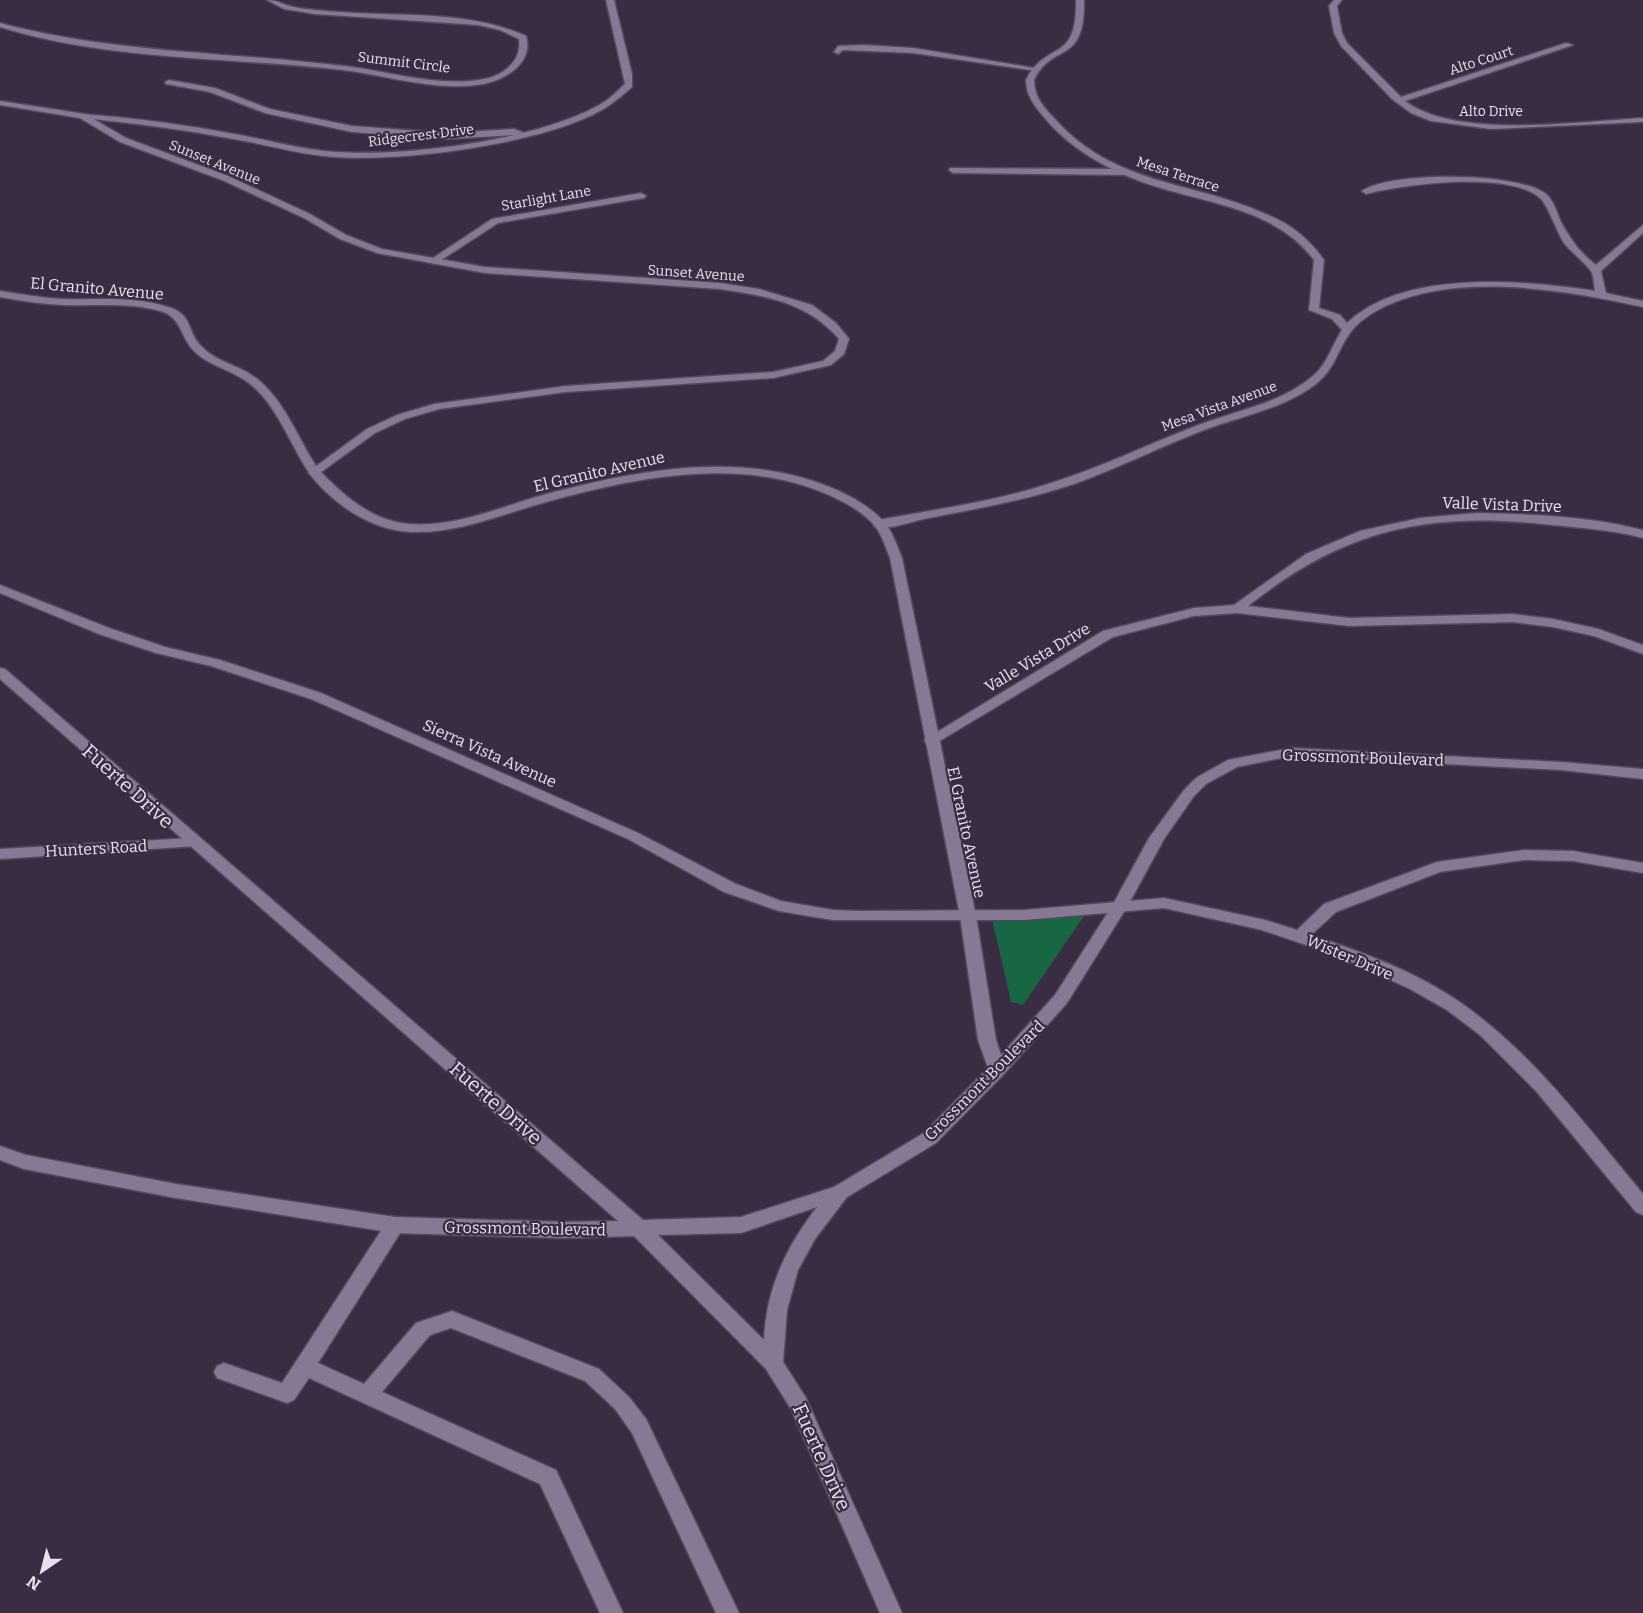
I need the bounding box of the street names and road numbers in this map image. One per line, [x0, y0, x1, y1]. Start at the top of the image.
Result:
street label: Alto Court [1447, 42, 1515, 79]
street label: Summit Circle [357, 48, 451, 77]
street label: Alto Drive [1459, 103, 1523, 120]
street label: Ridgecrest Drive [367, 121, 475, 150]
street label: Sunset Avenue [167, 136, 263, 189]
street label: Mesa Terrace [1134, 153, 1221, 196]
street label: Starlight Lane [500, 182, 592, 215]
street label: Sunset Avenue [647, 262, 745, 285]
street label: El Granito Avenue [29, 273, 165, 304]
street label: Mesa Vista Avenue [1159, 378, 1279, 435]
street label: El Granito Avenue [532, 447, 667, 496]
street label: Valle Vista Drive [1442, 493, 1562, 516]
street label: Valle Vista Drive [981, 619, 1093, 696]
street label: Sierra Vista Avenue [420, 715, 560, 792]
street label: Fuerte Drive [77, 739, 179, 833]
street label: Grossmont Boulevard [1282, 745, 1445, 770]
street label: El Granito Avenue [943, 765, 990, 900]
street label: Hunters Road [44, 836, 148, 861]
street label: Wister Drive [1304, 931, 1396, 984]
street label: Grossmont Boulevard [920, 1016, 1049, 1144]
street label: Fuerte Drive [445, 1056, 547, 1150]
street label: Grossmont Boulevard [444, 1218, 607, 1239]
street label: Fuerte Drive [788, 1400, 856, 1514]

